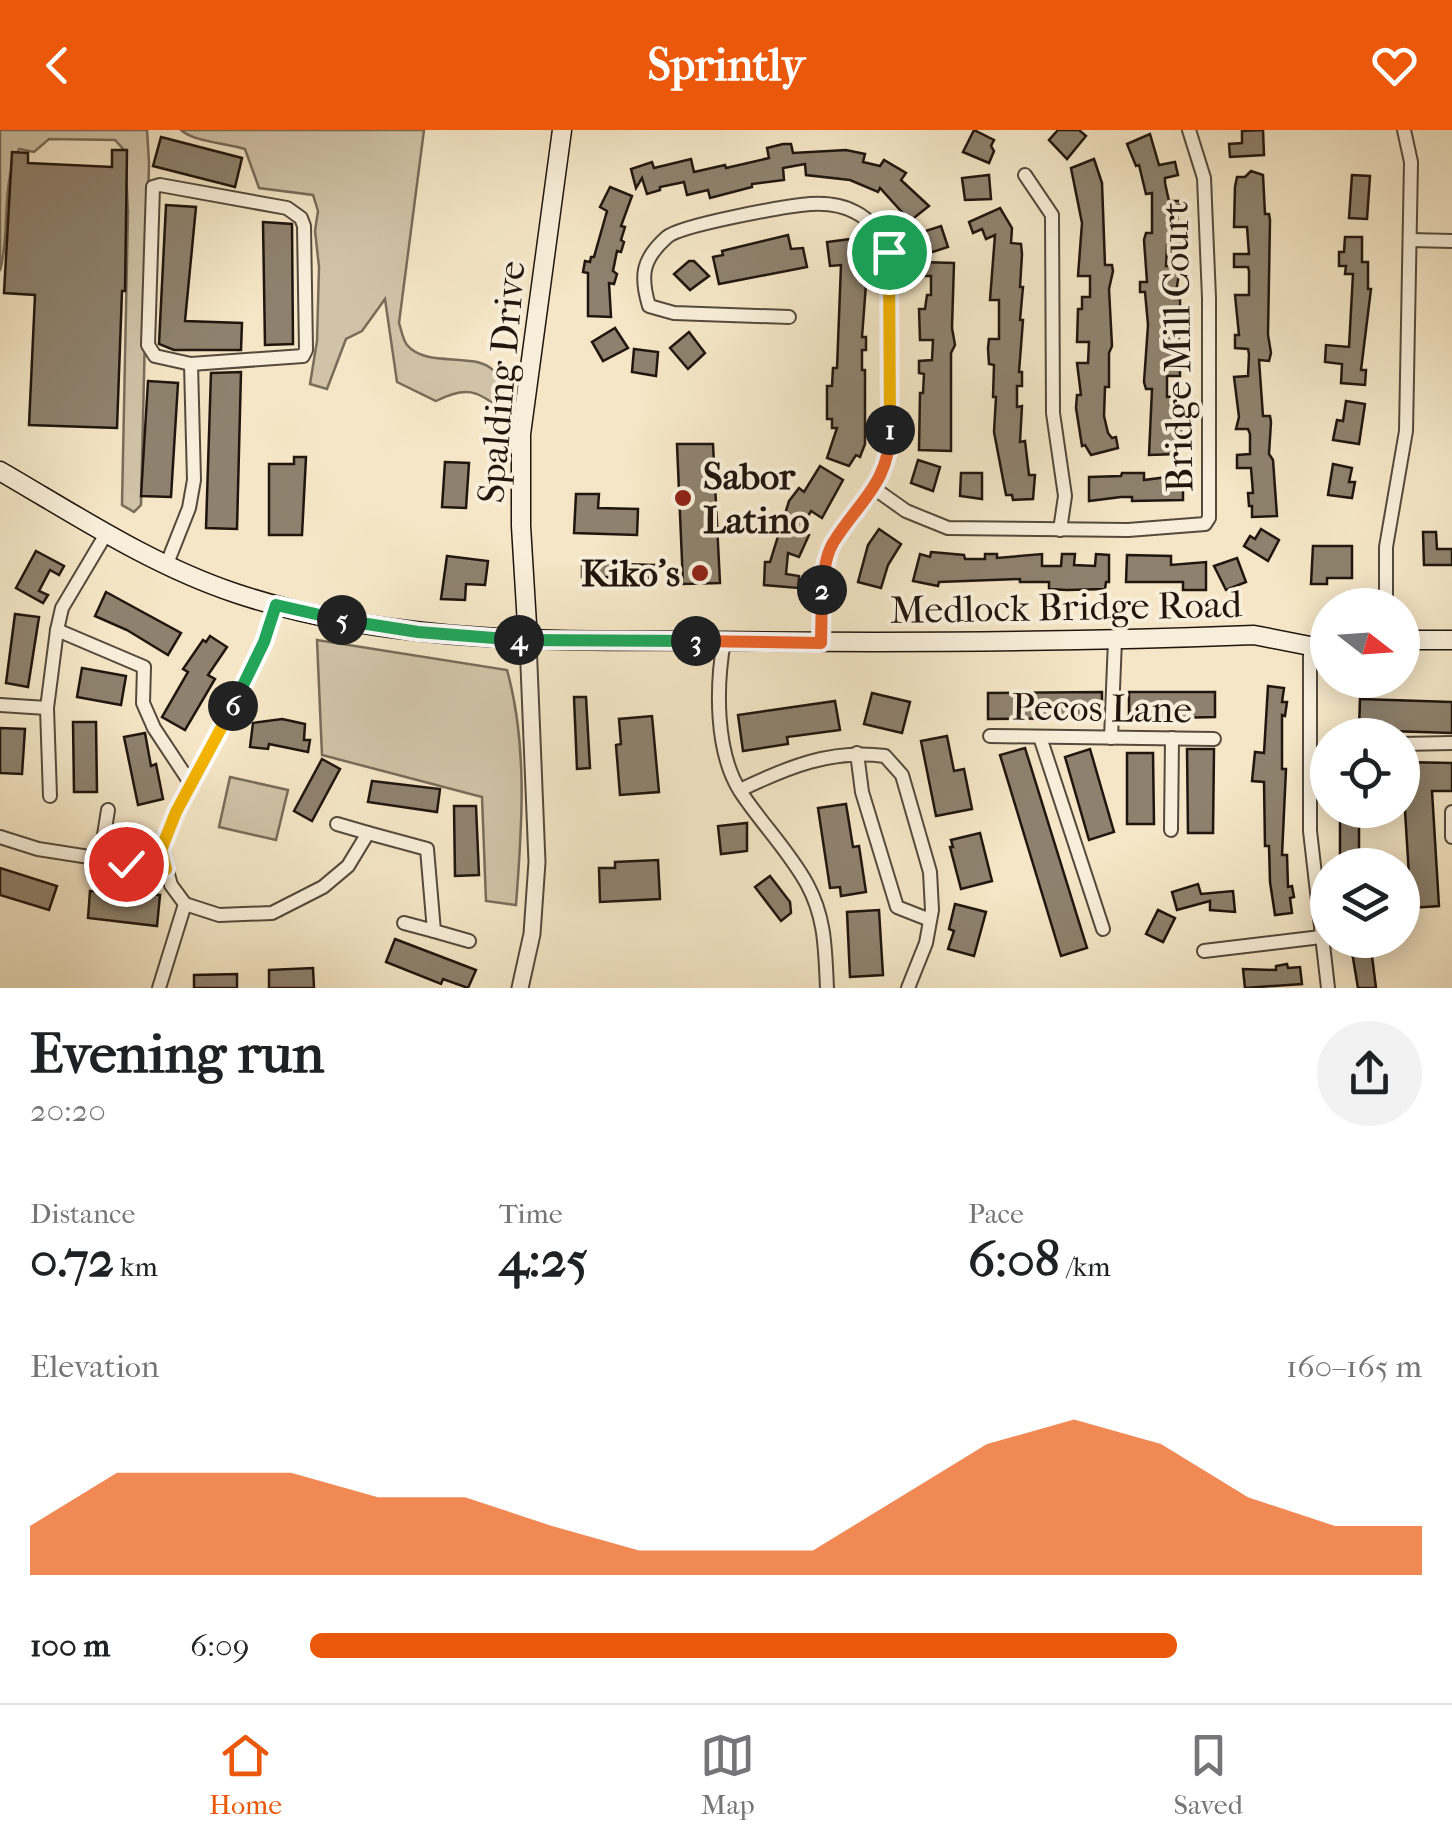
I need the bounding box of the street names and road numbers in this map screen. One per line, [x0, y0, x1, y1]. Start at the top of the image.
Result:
street label: Bridge Mill Court [1152, 201, 1203, 493]
street label: Spalding Drive [468, 259, 535, 505]
street label: Medlock Bridge Road [890, 582, 1243, 633]
street label: Pecos Lane [1011, 684, 1193, 733]

